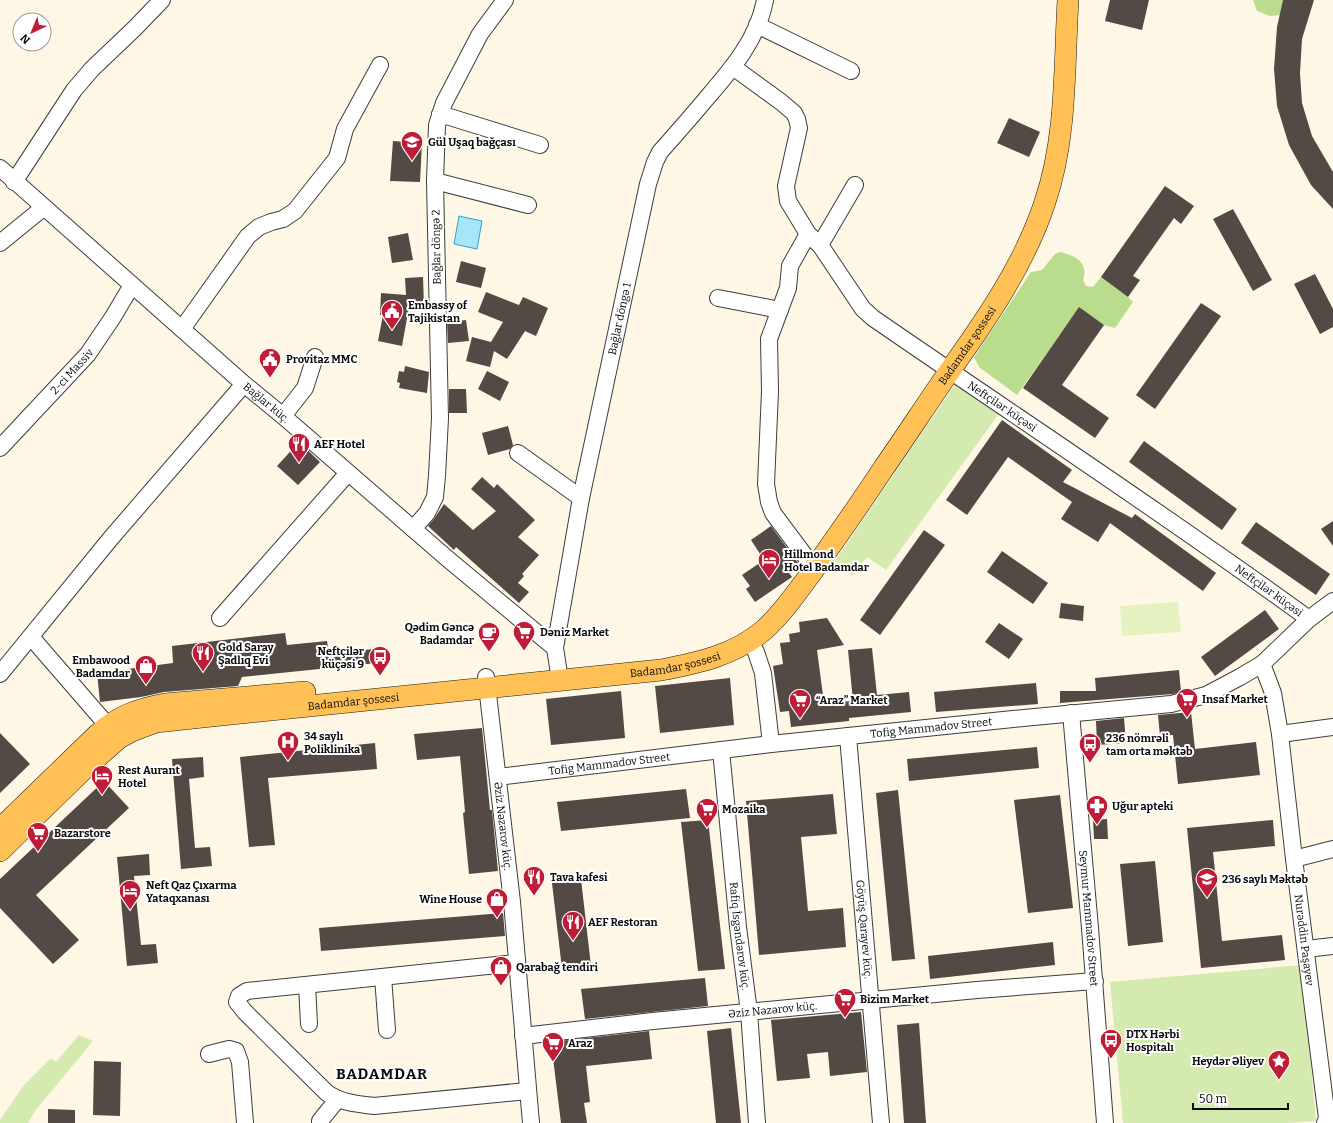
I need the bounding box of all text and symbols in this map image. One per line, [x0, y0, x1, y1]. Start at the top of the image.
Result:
north arrow [12, 12, 52, 52]
text: N [17, 31, 33, 46]
school or university icon: Gül Uşaq bağçası [399, 129, 425, 162]
place label: Gül Uşaq bağçası [428, 136, 516, 149]
street label: Bağlar döngə 2 [429, 209, 444, 285]
street label: Bağlar döngə 1 [606, 281, 634, 356]
public building icon: Embassy of Tajikistan [379, 298, 405, 331]
place label: Embassy of Tajikistan [408, 299, 468, 325]
street label: Badamdar şossesi [936, 304, 999, 387]
public building icon: Provitaz MMC [257, 346, 283, 379]
street label: 2-ci Massiv [48, 347, 97, 397]
place label: Provitaz MMC [286, 353, 357, 366]
street label: Neftçilər küçəsi [965, 379, 1040, 435]
street label: Bağlar küç. [240, 380, 292, 426]
restaurant icon: AEF Hotel [286, 431, 312, 464]
place label: AEF Hotel [314, 438, 366, 451]
hotel icon: Hillmond Hotel Badamdar [756, 547, 782, 580]
place label: Hillmond Hotel Badamdar [784, 548, 870, 574]
street label: Neftçilər küçəsi [1232, 562, 1306, 620]
supermarket icon: Dəniz Market [511, 619, 537, 652]
cafe icon: Qədim Gəncə Badamdar [476, 620, 502, 653]
place label: Qədim Gəncə Badamdar [405, 621, 475, 647]
place label: Dəniz Market [540, 626, 610, 639]
restaurant icon: Gold Saray Şadlıq Evi [190, 640, 216, 673]
place label: Gold Saray Şadlıq Evi [218, 641, 275, 667]
bus stop icon: Neftçilər küçəsi 9 [367, 644, 393, 677]
place label: Neftçilər küçəsi 9 [318, 645, 365, 671]
street label: Badamdar şossesi [629, 649, 723, 680]
shop icon: Embawood Badamdar [133, 653, 159, 686]
place label: Embawood Badamdar [72, 654, 131, 680]
supermarket icon: Insaf Market [1174, 686, 1200, 719]
supermarket icon: “Araz” Market [787, 687, 813, 720]
street label: Badamdar şossesi [307, 691, 401, 713]
place label: Insaf Market [1202, 693, 1269, 706]
place label: “Araz” Market [816, 694, 888, 707]
street label: Tofig Mammadov Street [870, 715, 993, 741]
hospital icon: 34 saylı Poliklinika [275, 729, 301, 762]
place label: 34 saylı Poliklinika [304, 730, 361, 756]
bus stop icon: 236 nömrəli tam orta məktəb [1077, 731, 1103, 764]
place label: 236 nömrəli tam orta məktəb [1106, 732, 1193, 758]
street label: Tofig Mammadov Street [548, 750, 671, 778]
hotel icon: Rest Aurant Hotel [89, 763, 115, 796]
place label: Rest Aurant Hotel [118, 764, 181, 790]
street label: Əziz Nəzərov küç. [491, 781, 514, 871]
pharmacy icon: Uğur apteki [1084, 793, 1110, 826]
supermarket icon: Mozaika [694, 796, 720, 829]
place label: Uğur apteki [1112, 800, 1174, 813]
place label: Mozaika [722, 803, 766, 816]
supermarket icon: Bazarstore [25, 820, 51, 853]
place label: Bazarstore [54, 827, 111, 840]
street label: Seymur Mammadov Street [1076, 850, 1100, 987]
restaurant icon: Tava kafesi [521, 864, 547, 897]
school or university icon: 236 saylı Məktəb [1194, 866, 1220, 899]
place label: Tava kafesi [550, 871, 608, 884]
place label: 236 saylı Məktəb [1222, 873, 1308, 886]
hotel icon: Neft Qaz Çıxarma Yataqxanası [117, 878, 143, 911]
place label: Neft Qaz Çıxarma Yataqxanası [146, 879, 238, 905]
street label: Göyüş Qarayev küç. [853, 879, 875, 979]
street label: Rafiq İsgəndərov küç. [727, 881, 752, 991]
shop icon: Wine House [484, 886, 510, 919]
place label: Wine House [419, 893, 482, 906]
street label: Nurəddin Paşayev [1292, 893, 1316, 987]
restaurant icon: AEF Restoran [560, 909, 586, 942]
place label: AEF Restoran [588, 916, 658, 929]
shop icon: Qarabağ tendiri [488, 954, 514, 987]
place label: Qarabağ tendiri [516, 961, 599, 974]
supermarket icon: Bizim Market [832, 986, 858, 1019]
place label: Bizim Market [860, 993, 930, 1006]
street label: Əziz Nəzərov küç. [728, 999, 818, 1021]
bus stop icon: DTX Hərbi Hospitalı [1098, 1027, 1124, 1060]
place label: DTX Hərbi Hospitalı [1126, 1028, 1180, 1054]
supermarket icon: Araz [540, 1030, 566, 1063]
place label: Araz [568, 1037, 593, 1050]
place icon: Heydər Əliyev [1266, 1048, 1292, 1081]
place label: Heydər Əliyev [1192, 1055, 1265, 1068]
district label: BADAMDAR [336, 1065, 428, 1083]
scale bar [1193, 1085, 1288, 1111]
text: 50 m [1199, 1092, 1228, 1106]

